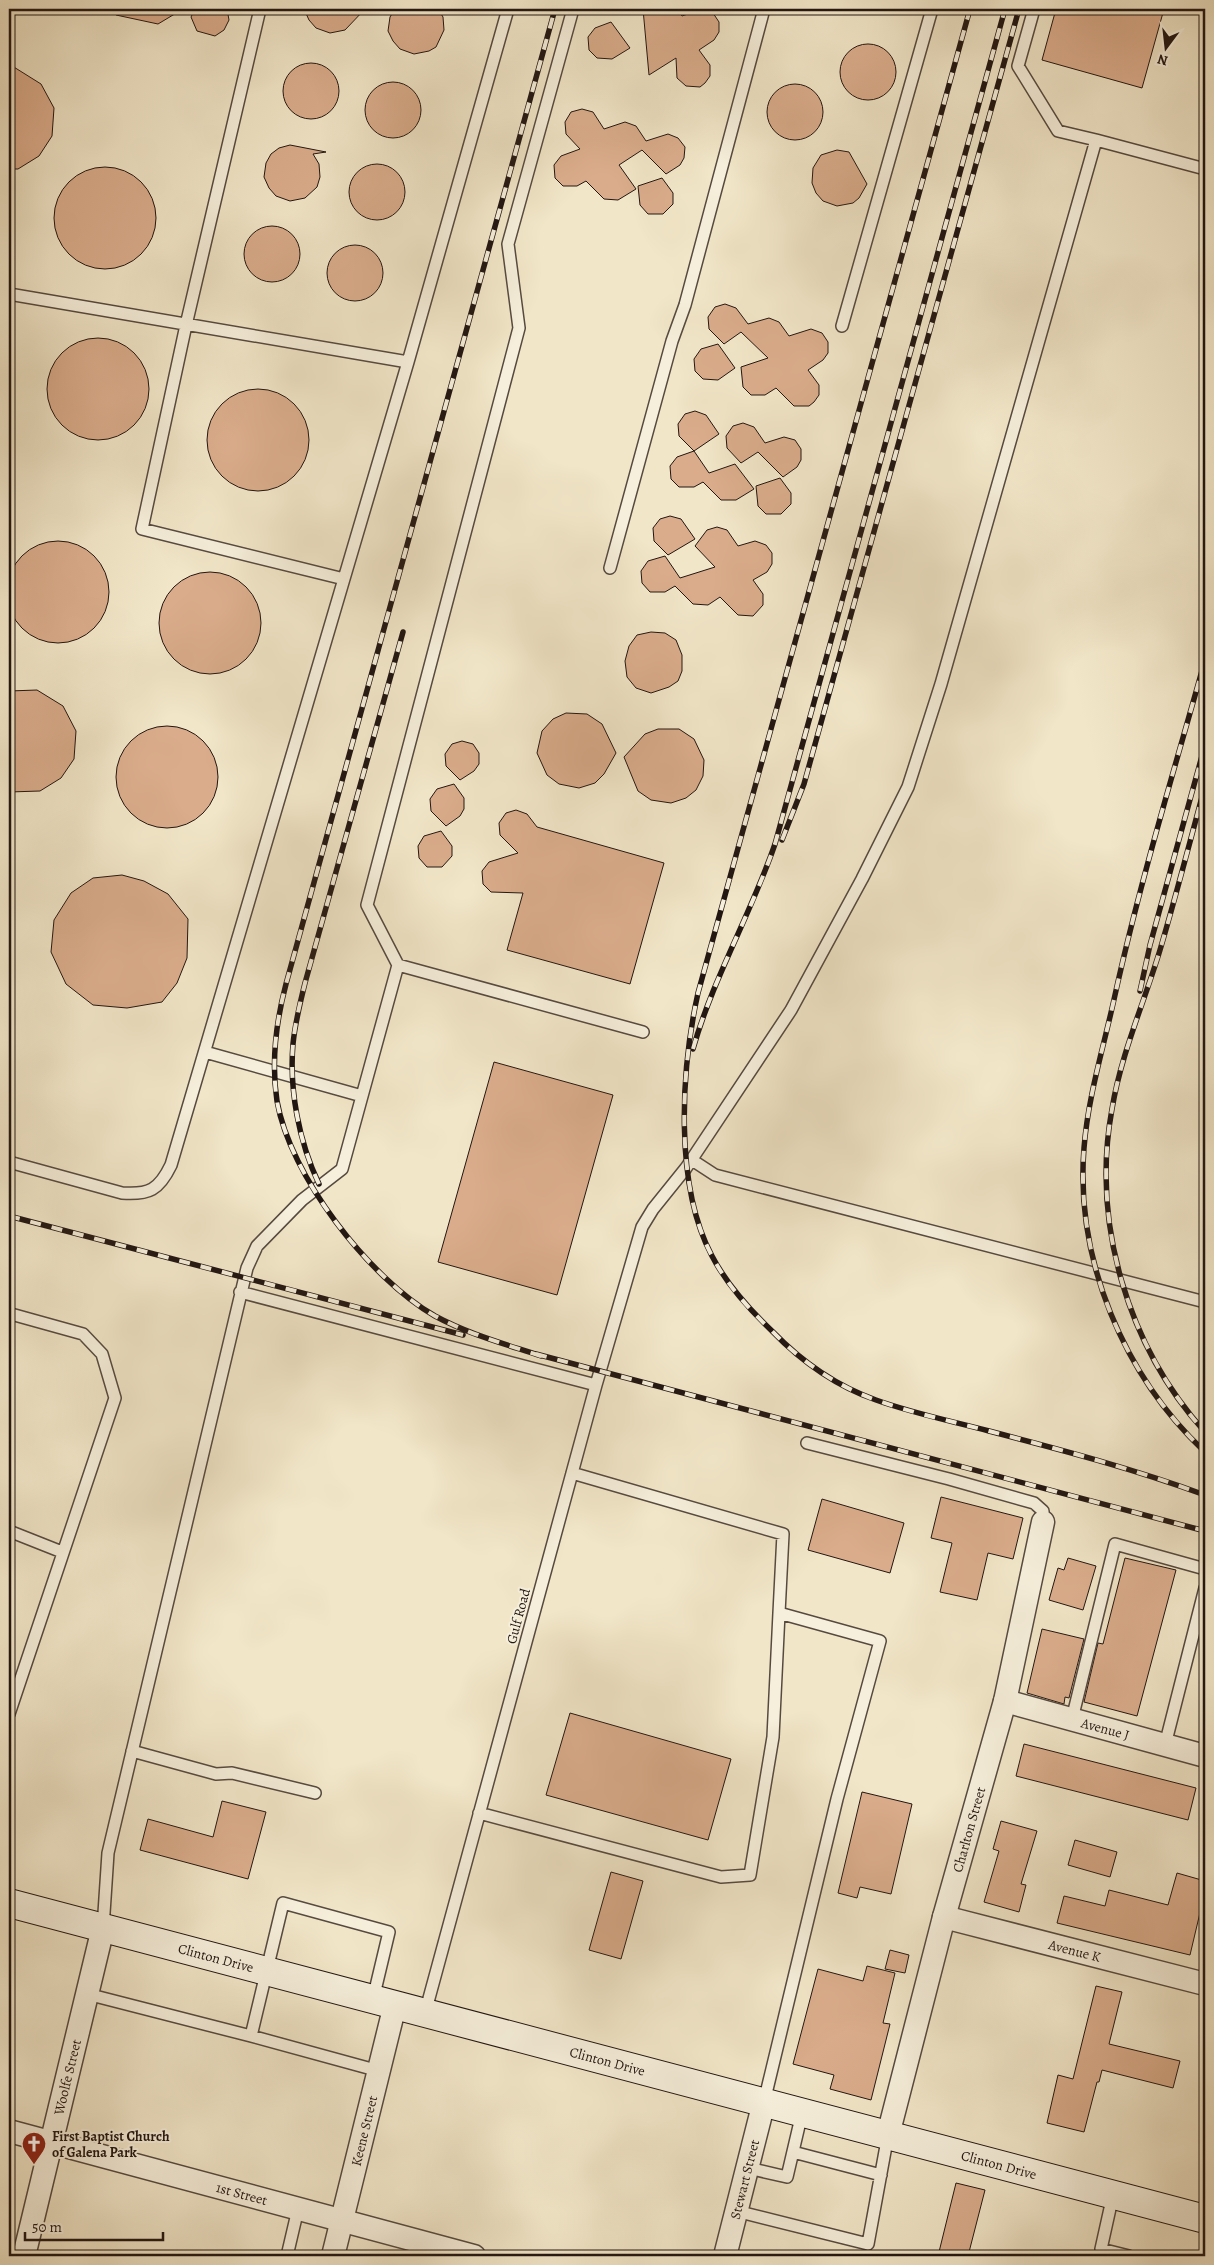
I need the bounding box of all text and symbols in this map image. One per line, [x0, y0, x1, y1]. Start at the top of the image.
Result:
north arrow [1142, 22, 1192, 72]
text: N [1155, 50, 1170, 71]
street label: Gulf Road [502, 1586, 535, 1646]
street label: Avenue J [1078, 1713, 1131, 1745]
street label: Charlton Street [948, 1784, 990, 1875]
street label: Avenue K [1045, 1935, 1103, 1967]
street label: Clinton Drive [176, 1939, 256, 1977]
street label: Woolfe Street [49, 2037, 86, 2118]
street label: Clinton Drive [568, 2043, 647, 2081]
street label: Keene Street [347, 2093, 382, 2168]
place label: First Baptist Church of Galena Park [52, 2127, 170, 2162]
church icon: First Baptist Church of Galena Park [21, 2131, 47, 2165]
street label: Stewart Street [726, 2137, 764, 2222]
street label: Clinton Drive [959, 2146, 1039, 2184]
street label: 1st Street [214, 2178, 270, 2210]
scale bar [25, 2210, 162, 2242]
text: 50 m [32, 2217, 62, 2237]

